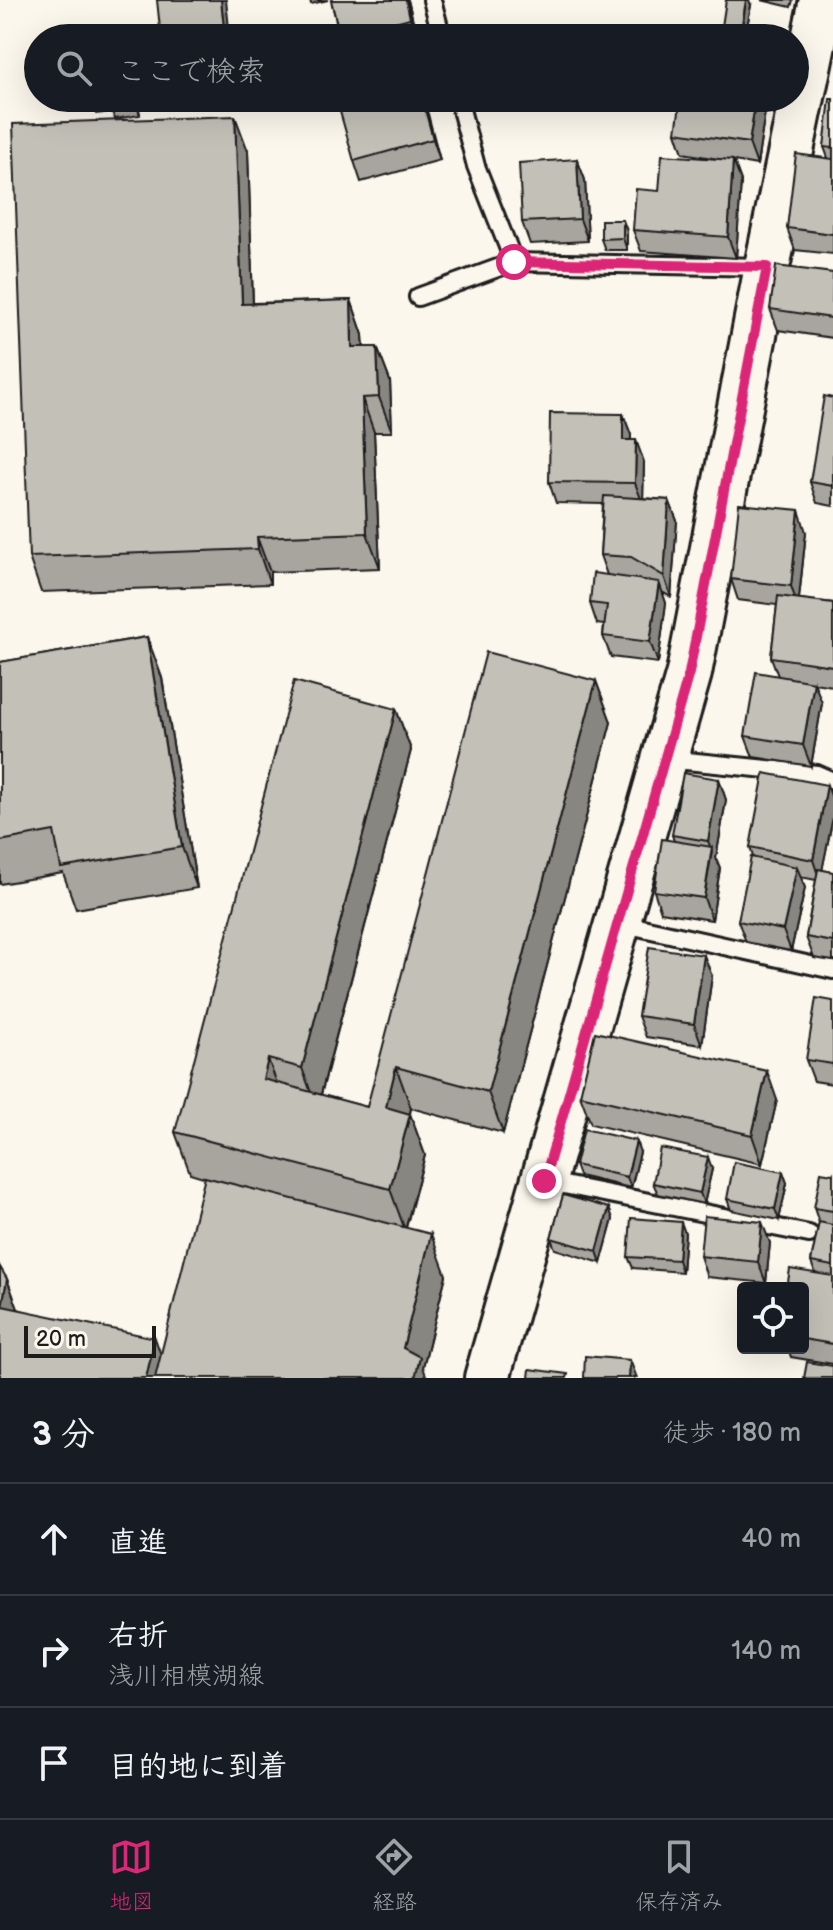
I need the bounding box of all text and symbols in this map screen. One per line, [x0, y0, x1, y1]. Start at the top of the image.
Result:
search box [24, 24, 809, 112]
icon: search [52, 46, 96, 90]
text: ここで検索 [116, 54, 266, 90]
route start [496, 244, 532, 280]
route end [526, 1163, 562, 1199]
map controls [737, 1282, 809, 1354]
button: locate [737, 1282, 809, 1354]
scale bar [24, 1322, 156, 1358]
text: 20 m [36, 1326, 86, 1353]
text: 3 分 [32, 1414, 95, 1455]
text: 徒歩 · 180 m [663, 1418, 801, 1449]
icon: ahead [32, 1517, 76, 1561]
text: 40 m [741, 1524, 801, 1555]
text: 直進 [108, 1525, 168, 1561]
text: 右折 [108, 1618, 168, 1654]
icon: right [32, 1629, 76, 1673]
text: 140 m [731, 1636, 801, 1667]
text: 浅川相模湖線 [108, 1661, 264, 1692]
icon: arrive [32, 1741, 76, 1785]
text: 目的地に到着 [108, 1749, 288, 1785]
tab: 地図 [109, 1835, 154, 1916]
tab: 経路 [372, 1835, 417, 1916]
tab: 保存済み [635, 1835, 724, 1916]

